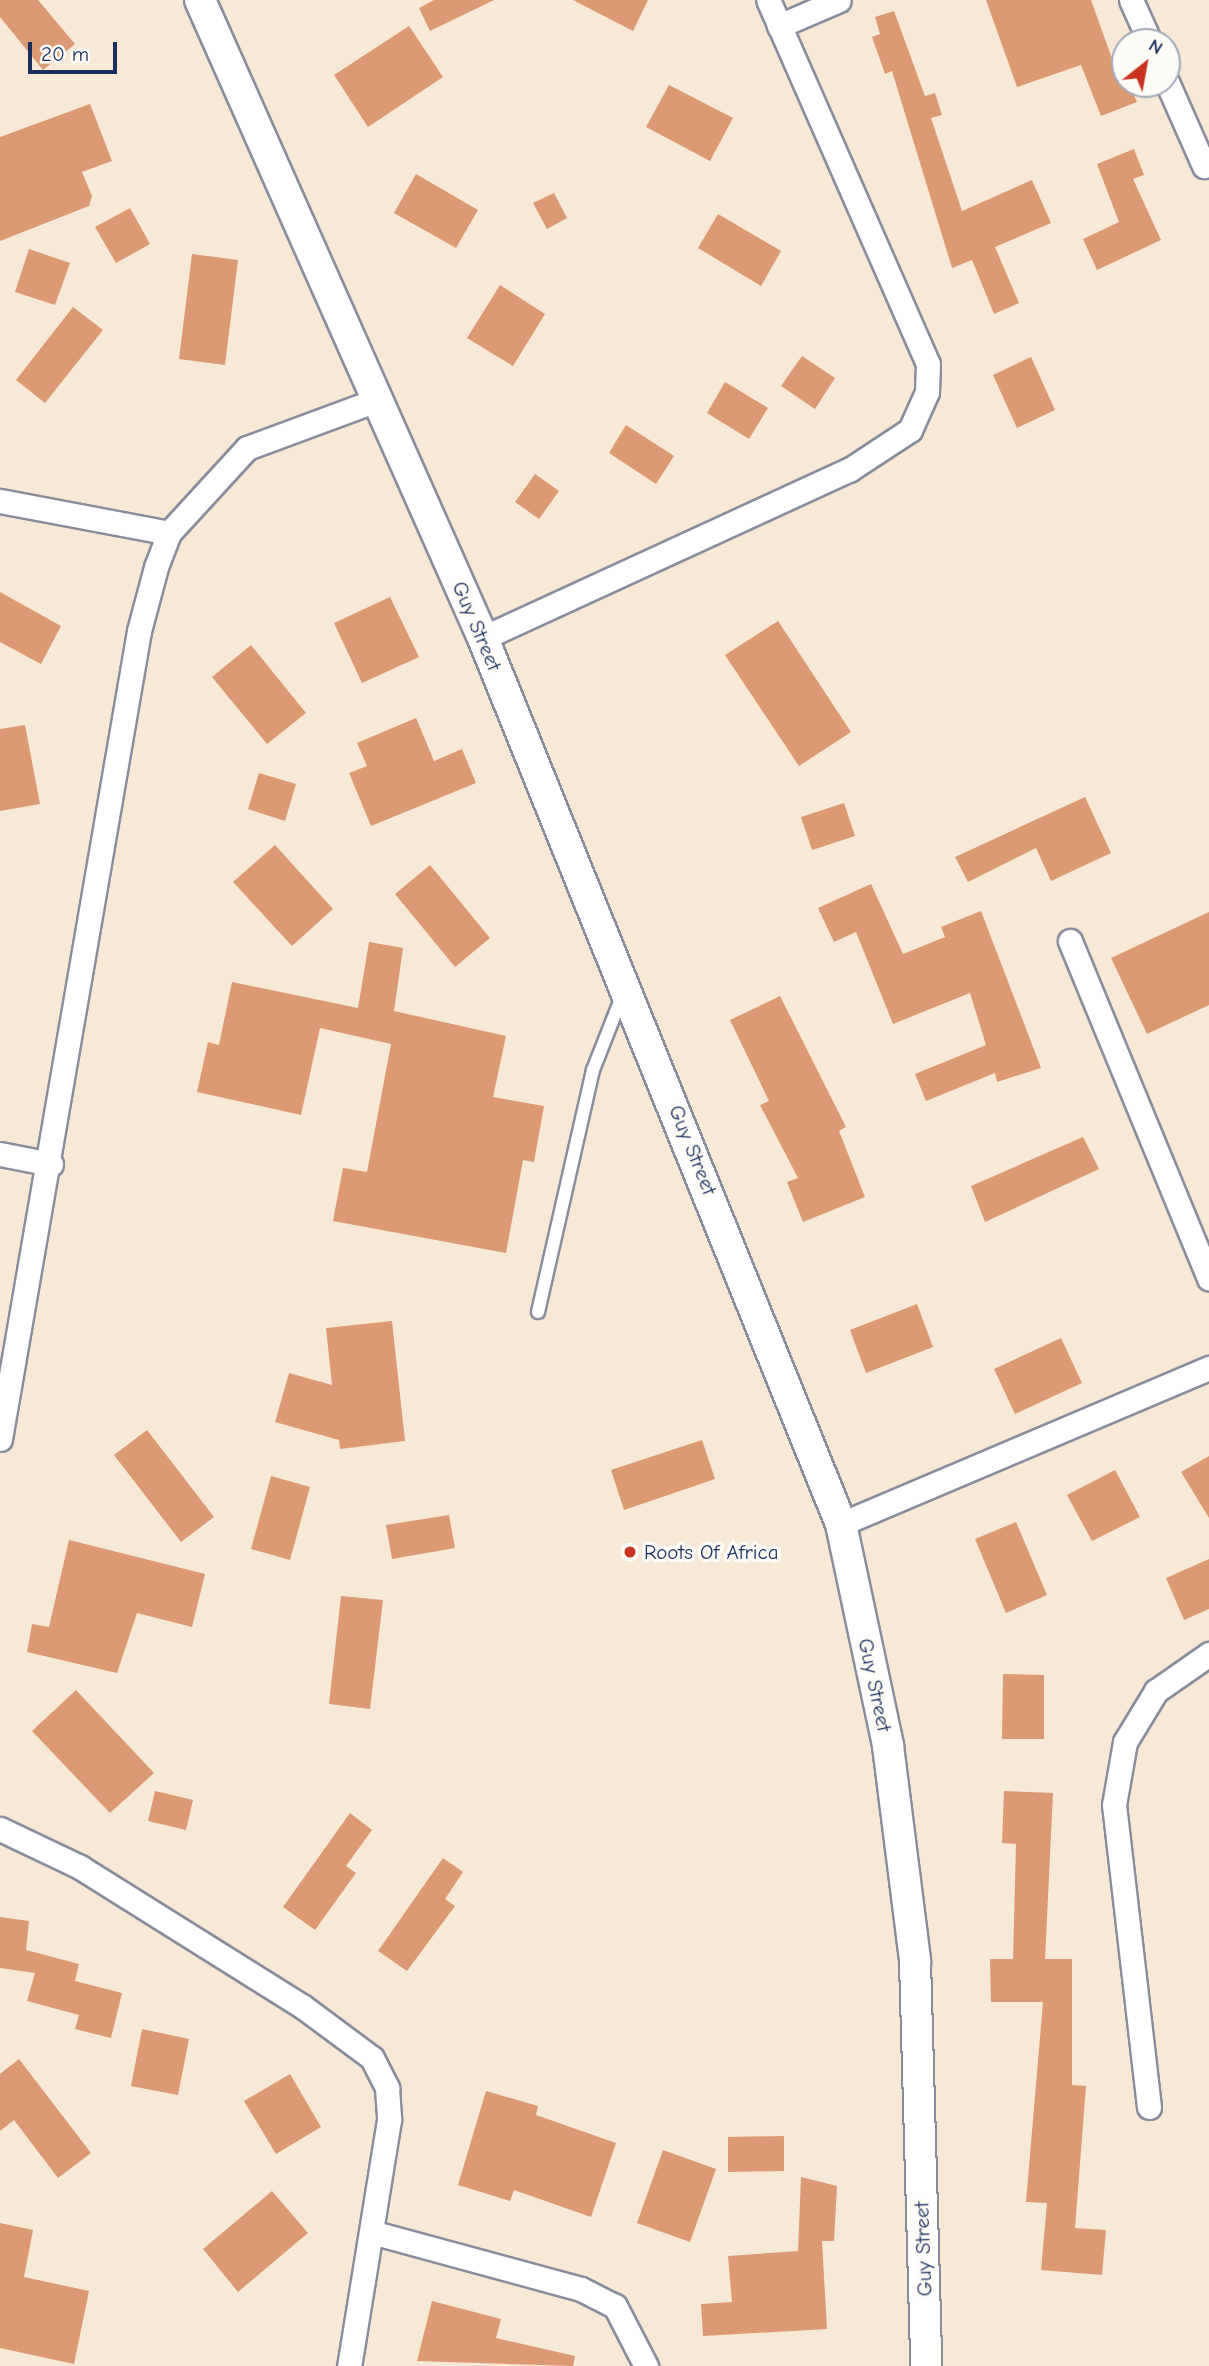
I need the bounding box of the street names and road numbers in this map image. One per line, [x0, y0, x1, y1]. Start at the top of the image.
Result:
street label: Guy Street [447, 577, 507, 675]
street label: Guy Street [664, 1101, 722, 1199]
street label: Guy Street [853, 1636, 897, 1734]
street label: Guy Street [909, 2201, 937, 2297]

